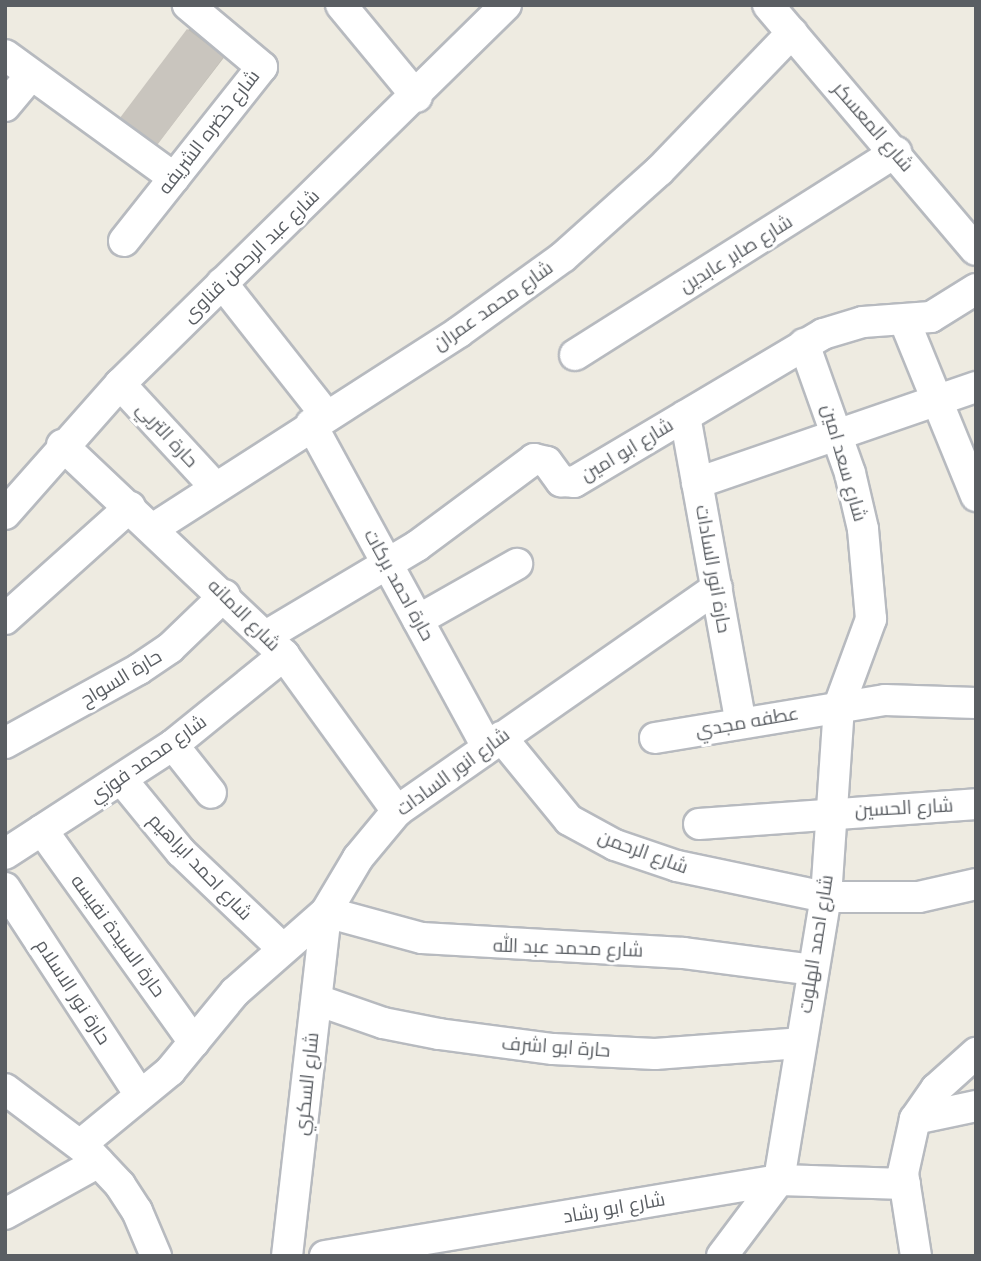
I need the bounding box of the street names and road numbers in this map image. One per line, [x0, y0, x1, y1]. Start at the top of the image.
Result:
street label: شارع خضره الشريفه [153, 65, 265, 199]
street label: شارع المعسكر [828, 77, 918, 177]
street label: شارع عبد الرحمن قناوى [178, 185, 324, 327]
street label: شارع صابر عابدين [675, 210, 797, 298]
street label: شارع محمد عمران [429, 256, 557, 356]
street label: حارة التربي [131, 398, 203, 472]
street label: شارع سعد امين [816, 402, 872, 524]
street label: شارع ابو امين [577, 413, 677, 487]
street label: حارة انور السادات [690, 503, 736, 635]
street label: حارة احمد بركات [359, 525, 439, 645]
street label: شارع الامانه [203, 574, 285, 656]
street label: حارة السواح [76, 645, 166, 711]
street label: عطفه مجدي [694, 702, 800, 742]
street label: شارع محمد فوزي [85, 710, 211, 808]
street label: شارع انور السادات [392, 723, 514, 821]
street label: شارع الحسين [854, 794, 954, 822]
street label: شارع احمد ابراهيم [143, 809, 257, 925]
street label: شارع الرحمن [595, 825, 691, 879]
street label: حارة السيدة نفيسه [66, 870, 170, 1002]
street label: شارع احمد الهلوت [794, 873, 838, 1015]
street label: شارع محمد عبد الله [492, 934, 644, 962]
street label: حارة نور الاسلام [31, 935, 115, 1049]
street label: شارع السكري [290, 1031, 324, 1137]
street label: حارة ابو اشرف [501, 1032, 611, 1062]
street label: شارع ابو رشاد [561, 1188, 667, 1228]

